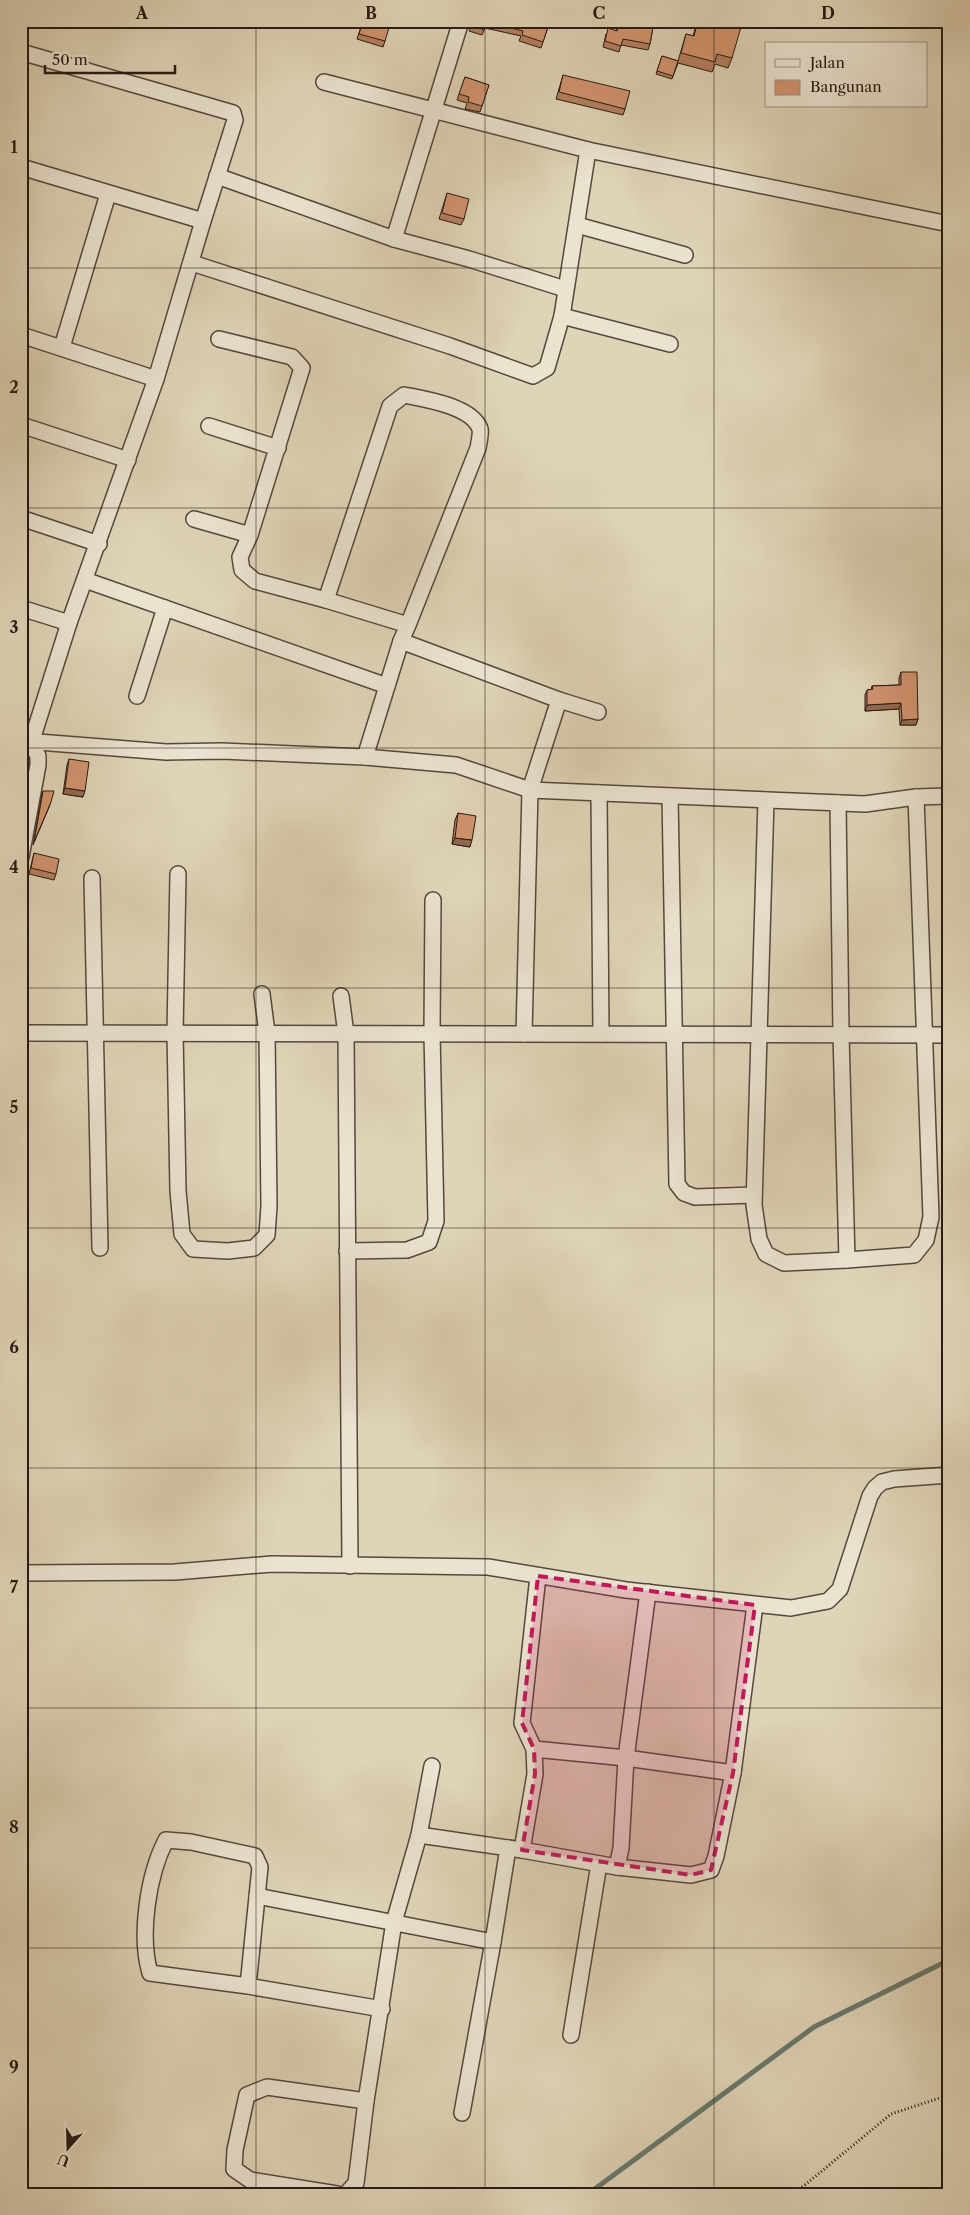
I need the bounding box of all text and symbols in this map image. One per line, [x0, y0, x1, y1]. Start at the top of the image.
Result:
text: A [135, 3, 149, 23]
text: B [365, 3, 377, 23]
text: C [593, 3, 605, 23]
text: D [821, 3, 835, 23]
scale bar [45, 42, 175, 74]
legend [765, 42, 928, 108]
text: 50 m [52, 50, 88, 69]
text: Jalan [808, 53, 845, 72]
text: Bangunan [810, 77, 882, 96]
text: 1 [10, 137, 18, 157]
text: 2 [9, 377, 19, 397]
text: 3 [9, 617, 19, 637]
text: 4 [9, 857, 19, 877]
text: 5 [10, 1097, 19, 1117]
text: 6 [9, 1337, 19, 1357]
text: 7 [10, 1577, 19, 1597]
text: 8 [9, 1817, 19, 1837]
text: 9 [9, 2057, 19, 2077]
north arrow [42, 2122, 92, 2172]
text: U [55, 2150, 72, 2171]

